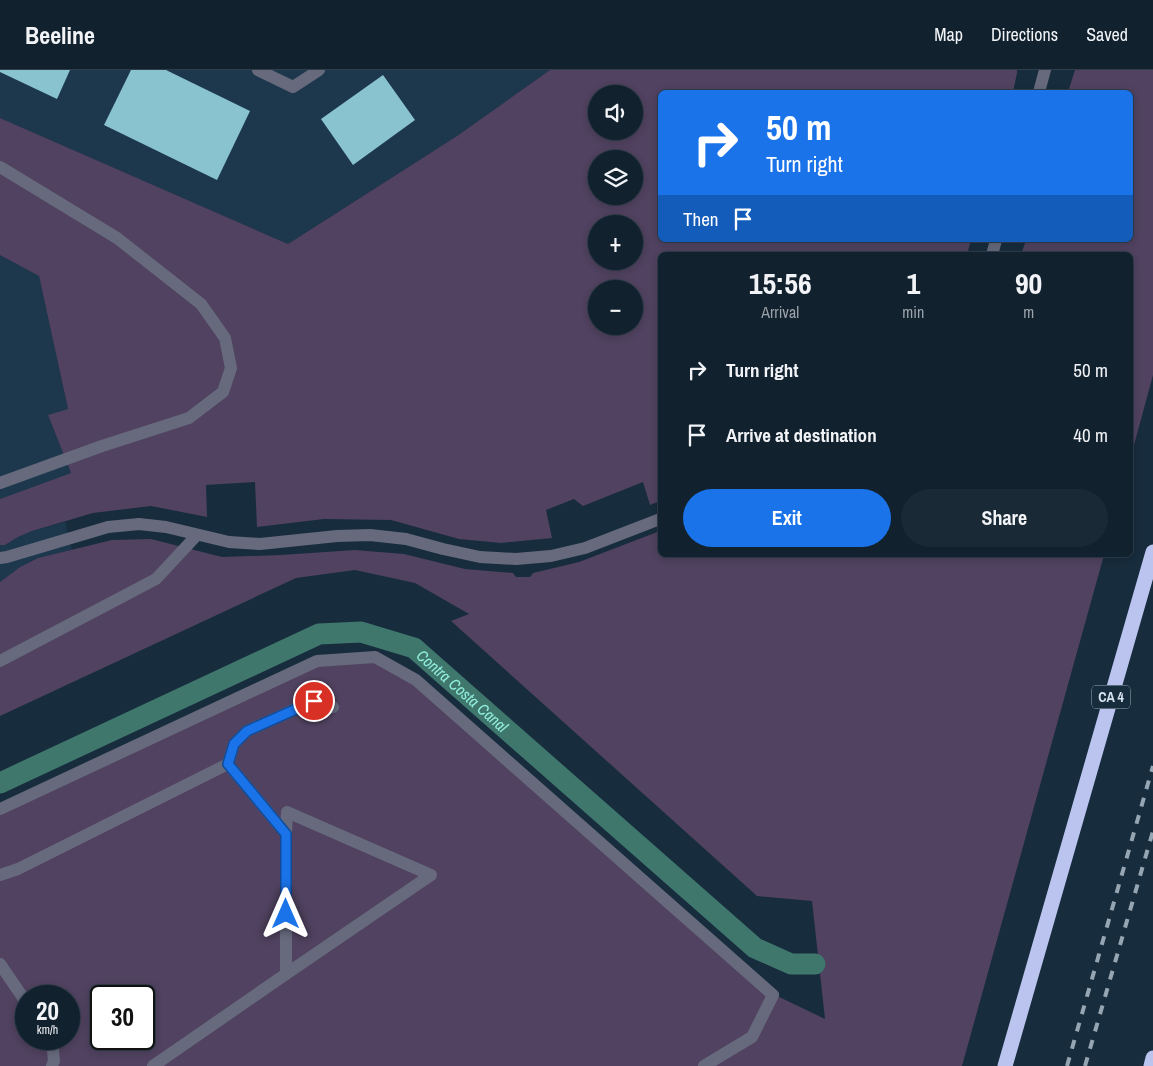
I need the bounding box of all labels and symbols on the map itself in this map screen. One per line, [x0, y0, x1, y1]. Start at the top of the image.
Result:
water label: Contra Costa Canal [412, 644, 514, 738]
pin [293, 680, 335, 722]
road number: CA 4 [1092, 686, 1130, 708]
position arrow [259, 887, 311, 939]
speed limit sign: 30 [90, 985, 155, 1050]

